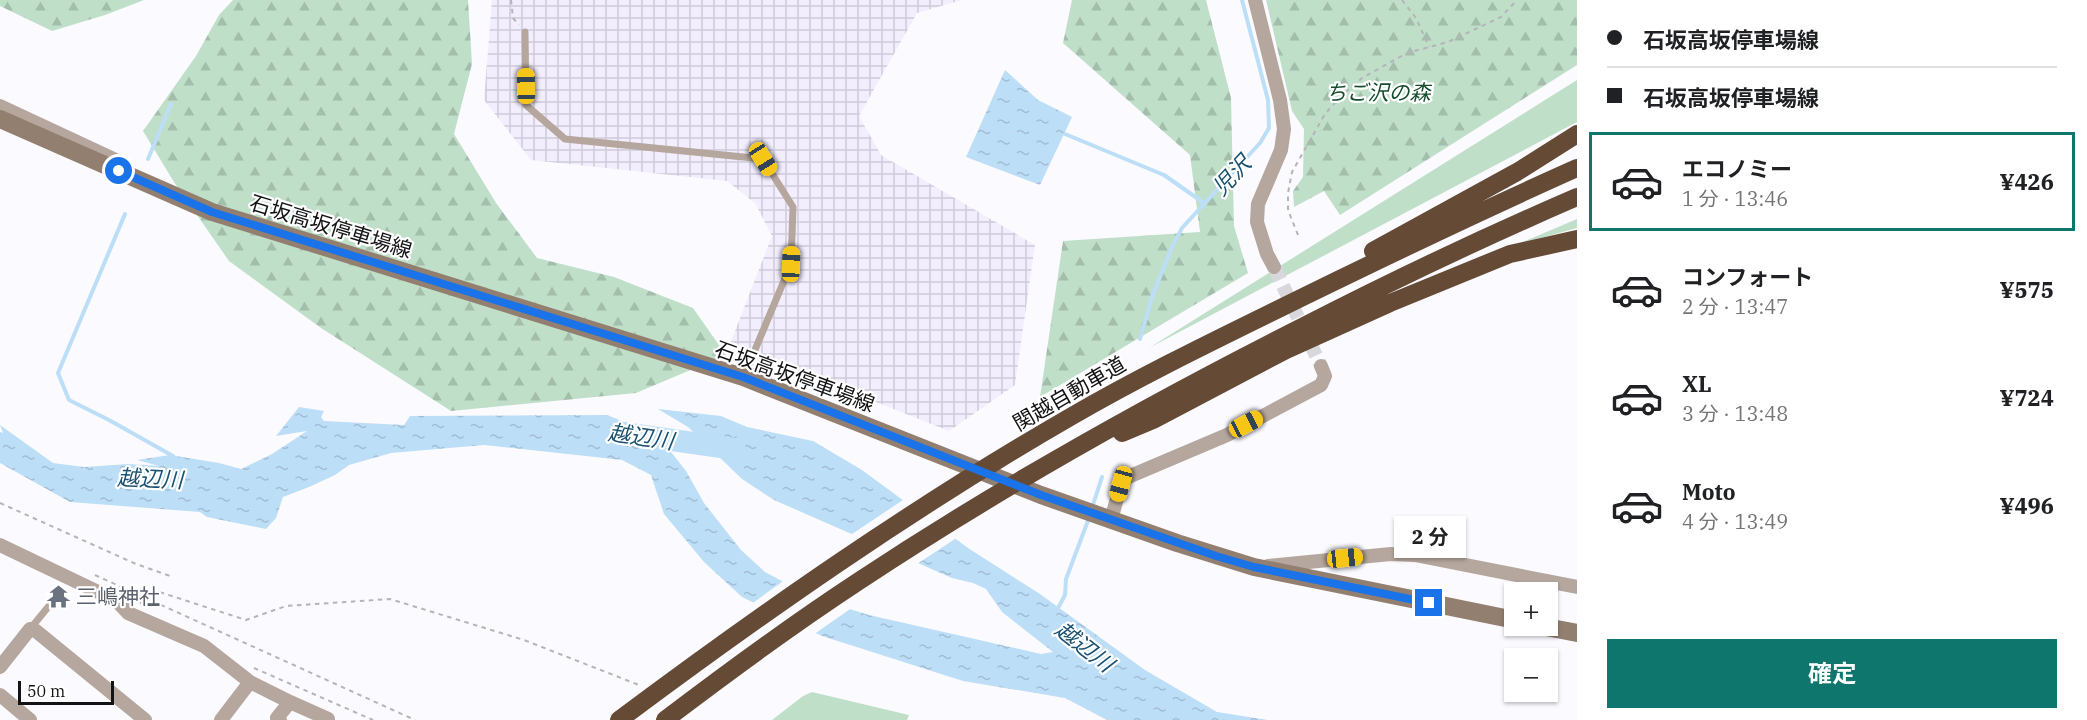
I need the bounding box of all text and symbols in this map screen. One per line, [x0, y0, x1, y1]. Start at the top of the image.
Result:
text: 石坂高坂停車場線 [1643, 25, 1819, 54]
car [517, 68, 535, 104]
park label: ちご沢の森 [1326, 78, 1432, 106]
text: 石坂高坂停車場線 [1643, 83, 1819, 112]
car [746, 139, 780, 179]
water label: 児沢 [1205, 147, 1259, 201]
text: エコノミー [1682, 154, 1792, 183]
icon: car [1610, 155, 1664, 209]
route start [105, 157, 132, 184]
text: ¥426 [1999, 167, 2054, 196]
text: 1 分 · 13:46 [1682, 185, 1788, 212]
street label: 石坂高坂停車場線 [247, 188, 415, 264]
car [781, 246, 801, 282]
text: コンフォート [1682, 262, 1813, 291]
icon: car [1610, 263, 1664, 317]
text: ¥575 [1999, 275, 2054, 304]
text: 2 分 · 13:47 [1682, 293, 1788, 320]
street label: 石坂高坂停車場線 [711, 334, 879, 418]
street label: 関越自動車道 [1007, 349, 1131, 437]
text: XL [1682, 369, 1712, 398]
icon: car [1610, 371, 1664, 425]
text: ¥724 [1999, 383, 2054, 412]
text: 3 分 · 13:48 [1682, 400, 1788, 427]
car [1226, 408, 1266, 440]
water label: 越辺川 [606, 417, 678, 455]
water label: 越辺川 [117, 462, 185, 494]
car [1108, 464, 1134, 504]
text: Moto [1682, 477, 1736, 506]
icon: car [1610, 479, 1664, 533]
text: ¥496 [1999, 491, 2054, 520]
text: 4 分 · 13:49 [1682, 508, 1788, 535]
callout: 2 分 [1393, 516, 1465, 558]
text: 2 分 [1412, 523, 1448, 550]
car [1326, 547, 1364, 569]
place label: 三嶋神社 [76, 582, 160, 610]
map controls [1504, 582, 1558, 702]
button: + [1504, 582, 1558, 636]
temple icon: 三嶋神社 [45, 583, 71, 609]
route end [1415, 589, 1442, 616]
water label: 越辺川 [1050, 614, 1122, 679]
button: 確定 [1607, 639, 2057, 708]
button: − [1504, 648, 1558, 702]
scale bar [18, 678, 114, 706]
text: 50 m [27, 681, 65, 701]

